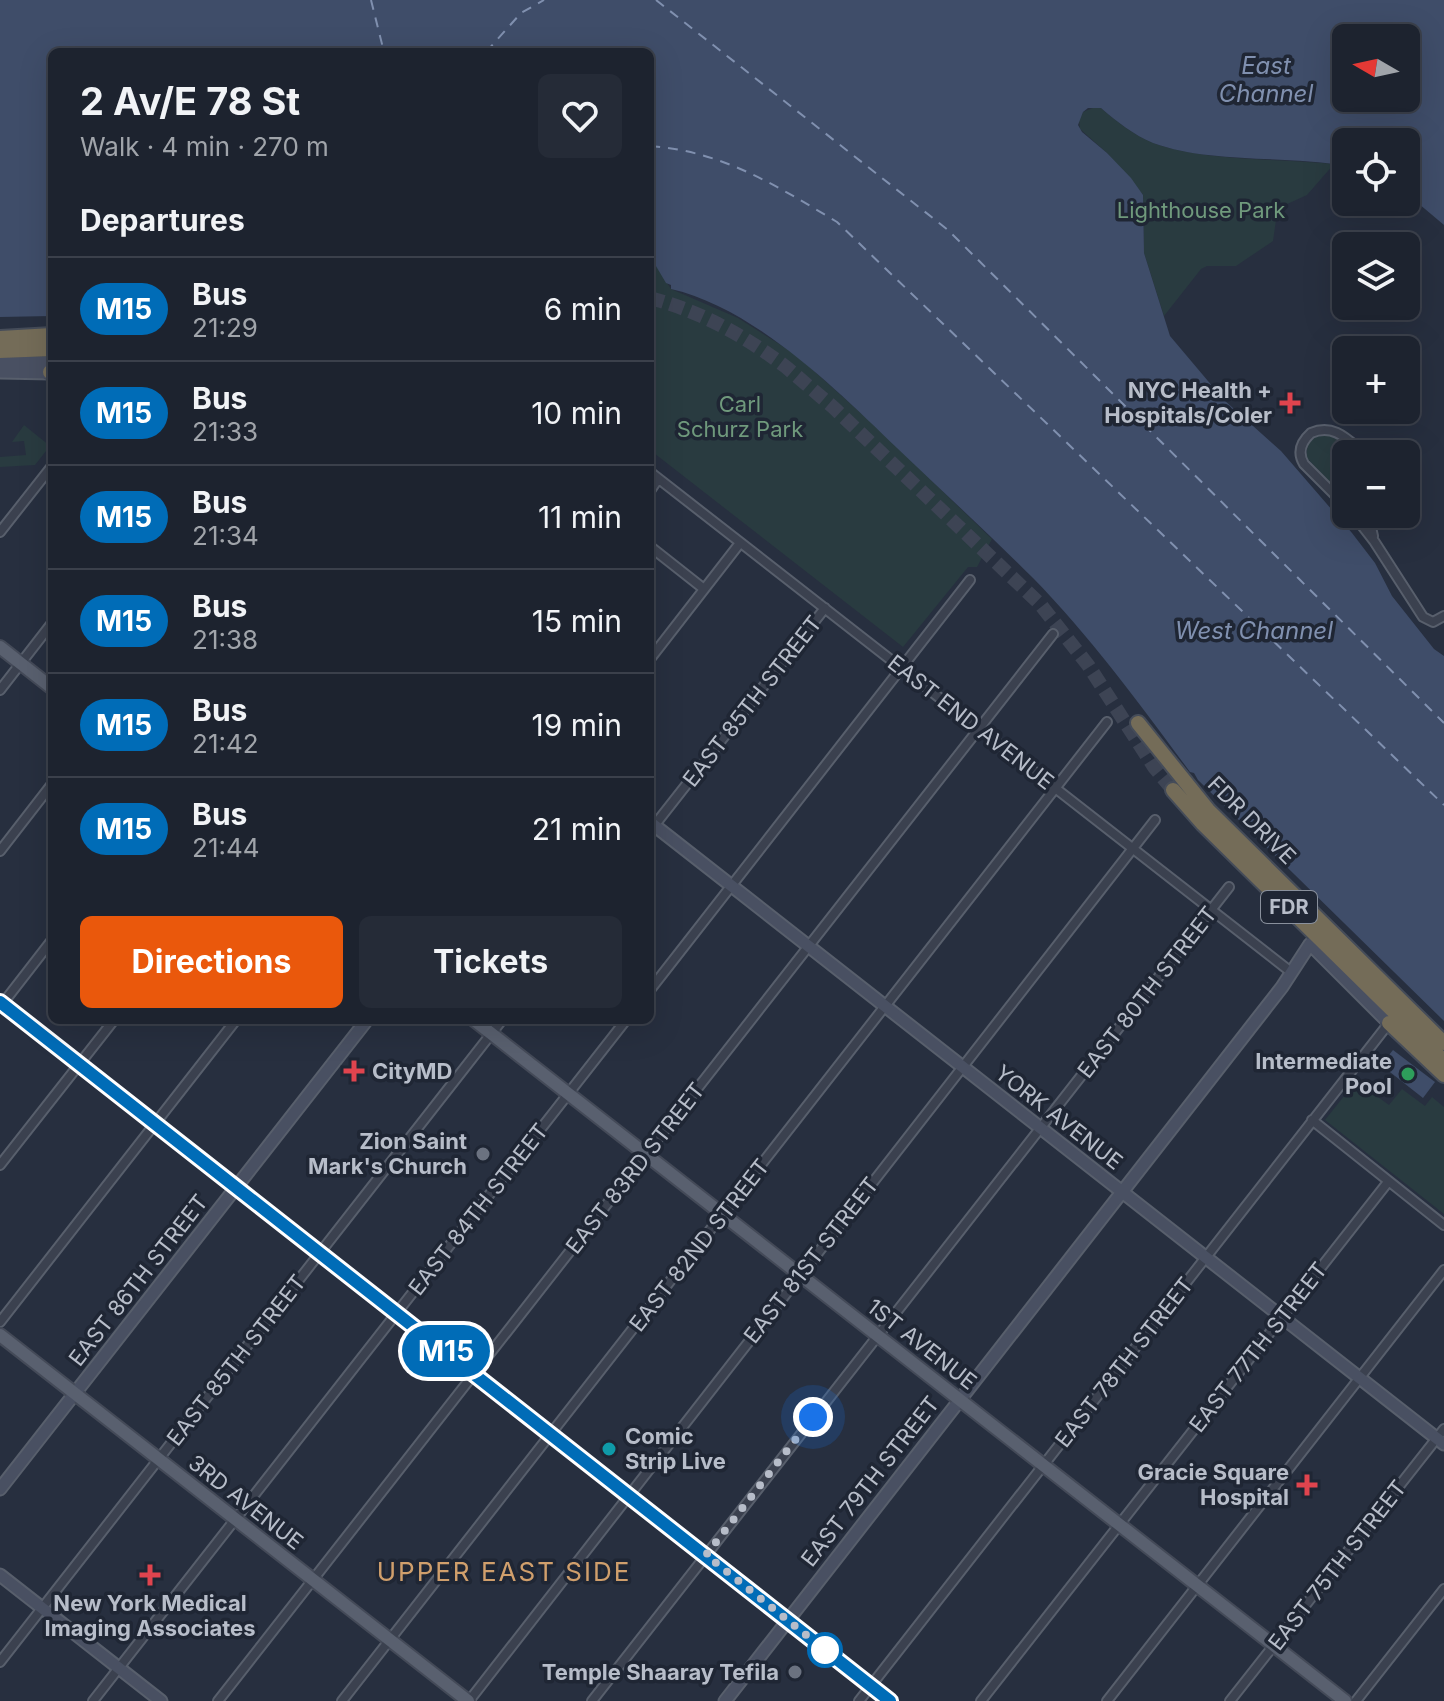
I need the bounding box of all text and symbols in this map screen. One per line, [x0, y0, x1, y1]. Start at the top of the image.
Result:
north arrow [1332, 24, 1420, 112]
map controls [1332, 24, 1420, 528]
water label: East Channel [1219, 51, 1313, 108]
button: heart [538, 74, 622, 158]
text: 2 Av/E 78 St [80, 78, 300, 124]
button: locate [1332, 128, 1420, 216]
text: Walk · 4 min · 270 m [80, 131, 329, 162]
park label: Lighthouse Park [1117, 197, 1285, 223]
text: Departures [80, 202, 245, 238]
button: layers [1332, 232, 1420, 320]
text: Bus [192, 276, 247, 312]
text: 6 min [544, 291, 622, 327]
text: M15 [96, 292, 152, 326]
text: 21:29 [192, 312, 258, 343]
button: + [1332, 336, 1420, 424]
place label: NYC Health + Hospitals/Coler [1104, 377, 1272, 428]
text: Bus [192, 380, 247, 416]
park label: Carl Schurz Park [677, 391, 803, 442]
marker: NYC Health + Hospitals/Coler [1279, 392, 1301, 414]
text: 10 min [531, 395, 622, 431]
text: M15 [96, 396, 152, 430]
text: 21:33 [192, 416, 258, 447]
button: − [1332, 440, 1420, 528]
text: Bus [192, 484, 247, 520]
text: 11 min [538, 499, 622, 535]
text: M15 [96, 500, 152, 534]
text: 21:34 [192, 520, 259, 551]
text: Bus [192, 588, 247, 624]
text: 15 min [532, 603, 622, 639]
text: M15 [96, 604, 152, 638]
street label: EAST 85TH STREET [677, 610, 827, 792]
water label: West Channel [1175, 616, 1333, 645]
text: 21:38 [192, 624, 258, 655]
street label: EAST END AVENUE [883, 649, 1059, 795]
text: Bus [192, 692, 247, 728]
text: 19 min [531, 707, 622, 743]
text: M15 [96, 708, 152, 742]
text: 21:42 [192, 728, 259, 759]
street label: FDR DRIVE [1203, 771, 1301, 869]
text: Bus [192, 796, 247, 832]
text: 21 min [532, 811, 622, 847]
text: M15 [96, 812, 152, 846]
text: 21:44 [192, 832, 260, 863]
road number: FDR [1261, 891, 1317, 923]
street label: EAST 80TH STREET [1072, 901, 1222, 1083]
button: Directions [80, 916, 343, 1008]
button: Tickets [359, 916, 622, 1008]
place label: Intermediate Pool [1255, 1048, 1392, 1099]
place label: CityMD [372, 1058, 452, 1084]
street label: YORK AVENUE [990, 1059, 1128, 1175]
marker: CityMD [343, 1060, 365, 1082]
marker: Intermediate Pool [1399, 1065, 1417, 1083]
street label: EAST 83RD STREET [560, 1077, 710, 1259]
street label: EAST 84TH STREET [403, 1118, 553, 1300]
place label: Zion Saint Mark's Church [308, 1128, 467, 1179]
marker: Zion Saint Mark's Church [474, 1145, 492, 1163]
street label: EAST 82ND STREET [624, 1154, 774, 1336]
street label: EAST 81ST STREET [738, 1172, 884, 1348]
street label: EAST 86TH STREET [63, 1189, 213, 1371]
street label: EAST 77TH STREET [1184, 1257, 1332, 1437]
street label: EAST 85TH STREET [161, 1269, 311, 1451]
street label: EAST 78TH STREET [1050, 1272, 1198, 1452]
street label: 1ST AVENUE [862, 1293, 982, 1395]
line badge: M15 [400, 1325, 492, 1377]
text: M15 [418, 1334, 474, 1368]
street label: EAST 79TH STREET [796, 1391, 944, 1571]
your location [793, 1397, 833, 1437]
place label: Comic Strip Live [625, 1423, 726, 1474]
marker: Comic Strip Live [600, 1440, 618, 1458]
street label: 3RD AVENUE [184, 1449, 308, 1555]
place label: Gracie Square Hospital [1138, 1459, 1289, 1510]
marker: Gracie Square Hospital [1296, 1474, 1318, 1496]
street label: EAST 75TH STREET [1263, 1475, 1411, 1655]
district label: UPPER EAST SIDE [377, 1556, 631, 1587]
marker: New York Medical Imaging Associates [139, 1564, 161, 1586]
place label: New York Medical Imaging Associates [45, 1590, 255, 1641]
unlabelled marker [808, 1633, 842, 1667]
place label: Temple Shaaray Tefila [542, 1659, 779, 1685]
marker: Temple Shaaray Tefila [786, 1663, 804, 1681]

